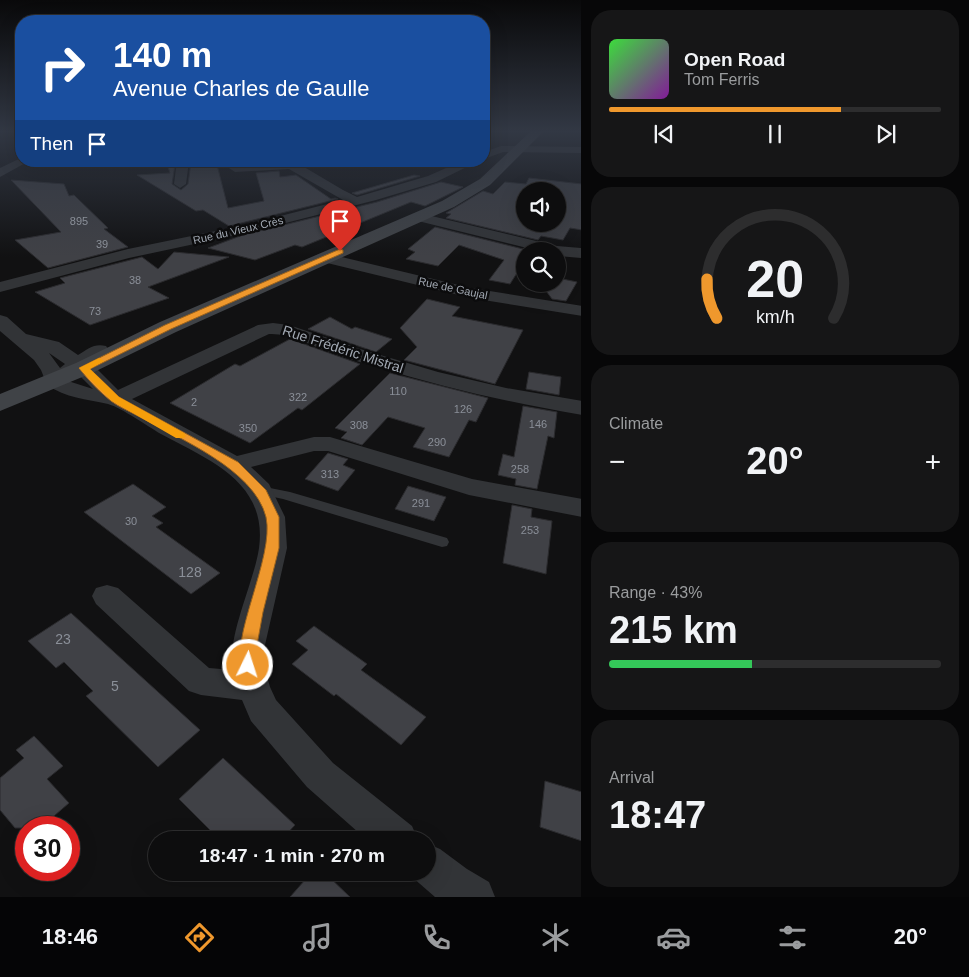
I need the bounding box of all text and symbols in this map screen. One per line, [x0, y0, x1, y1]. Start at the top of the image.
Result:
icon: right [30, 35, 95, 100]
text: 140 m [113, 35, 212, 74]
text: Open Road [684, 49, 785, 70]
text: Tom Ferris [684, 71, 760, 88]
text: Avenue Charles de Gaulle [113, 76, 369, 101]
icon: previous [650, 120, 678, 148]
icon: pause [761, 120, 789, 148]
icon: next [872, 120, 900, 148]
icon: arrive [83, 130, 111, 158]
text: Then [30, 133, 73, 154]
map controls [516, 182, 566, 292]
button: sound [516, 182, 566, 232]
pin [319, 200, 361, 251]
icon: arrive [326, 207, 354, 235]
street label: Rue du Vieux Crès [192, 214, 285, 246]
house number: 895 [70, 215, 88, 227]
house number: 39 [96, 238, 108, 250]
button: search [516, 242, 566, 292]
text: 20 [746, 250, 804, 308]
house number: 38 [129, 274, 141, 286]
street label: Rue de Gaujal [417, 275, 489, 301]
house number: 73 [89, 305, 101, 317]
text: km/h [756, 307, 794, 327]
street label: Rue Frédéric Mistral [281, 322, 405, 376]
house number: 110 [389, 385, 407, 397]
house number: 322 [289, 391, 307, 403]
house number: 2 [191, 396, 197, 408]
house number: 126 [454, 403, 472, 415]
text: Climate [609, 415, 663, 432]
house number: 146 [529, 418, 547, 430]
house number: 308 [350, 419, 368, 431]
house number: 350 [239, 422, 257, 434]
house number: 290 [428, 436, 446, 448]
text: 20° [746, 440, 804, 482]
text: − [609, 446, 625, 477]
text: + [925, 446, 941, 477]
house number: 258 [511, 463, 529, 475]
house number: 313 [321, 468, 339, 480]
house number: 291 [412, 497, 430, 509]
house number: 30 [125, 515, 137, 527]
house number: 253 [521, 524, 539, 536]
house number: 128 [178, 564, 202, 580]
text: Range · 43% [609, 584, 702, 601]
text: 215 km [609, 609, 738, 651]
house number: 23 [55, 631, 71, 647]
position arrow [221, 638, 273, 690]
house number: 5 [111, 678, 119, 694]
text: Arrival [609, 769, 654, 786]
text: 18:47 [609, 794, 706, 836]
speed limit sign: 30 [15, 816, 80, 881]
text: 18:47 · 1 min · 270 m [199, 845, 385, 866]
icon: directions [182, 920, 217, 955]
icon: music [300, 920, 335, 955]
icon: phone [419, 920, 454, 955]
icon: climate [538, 920, 573, 955]
icon: car [656, 920, 691, 955]
icon: filters [775, 920, 810, 955]
text: 18:46 [42, 924, 98, 949]
text: 20° [894, 924, 927, 949]

